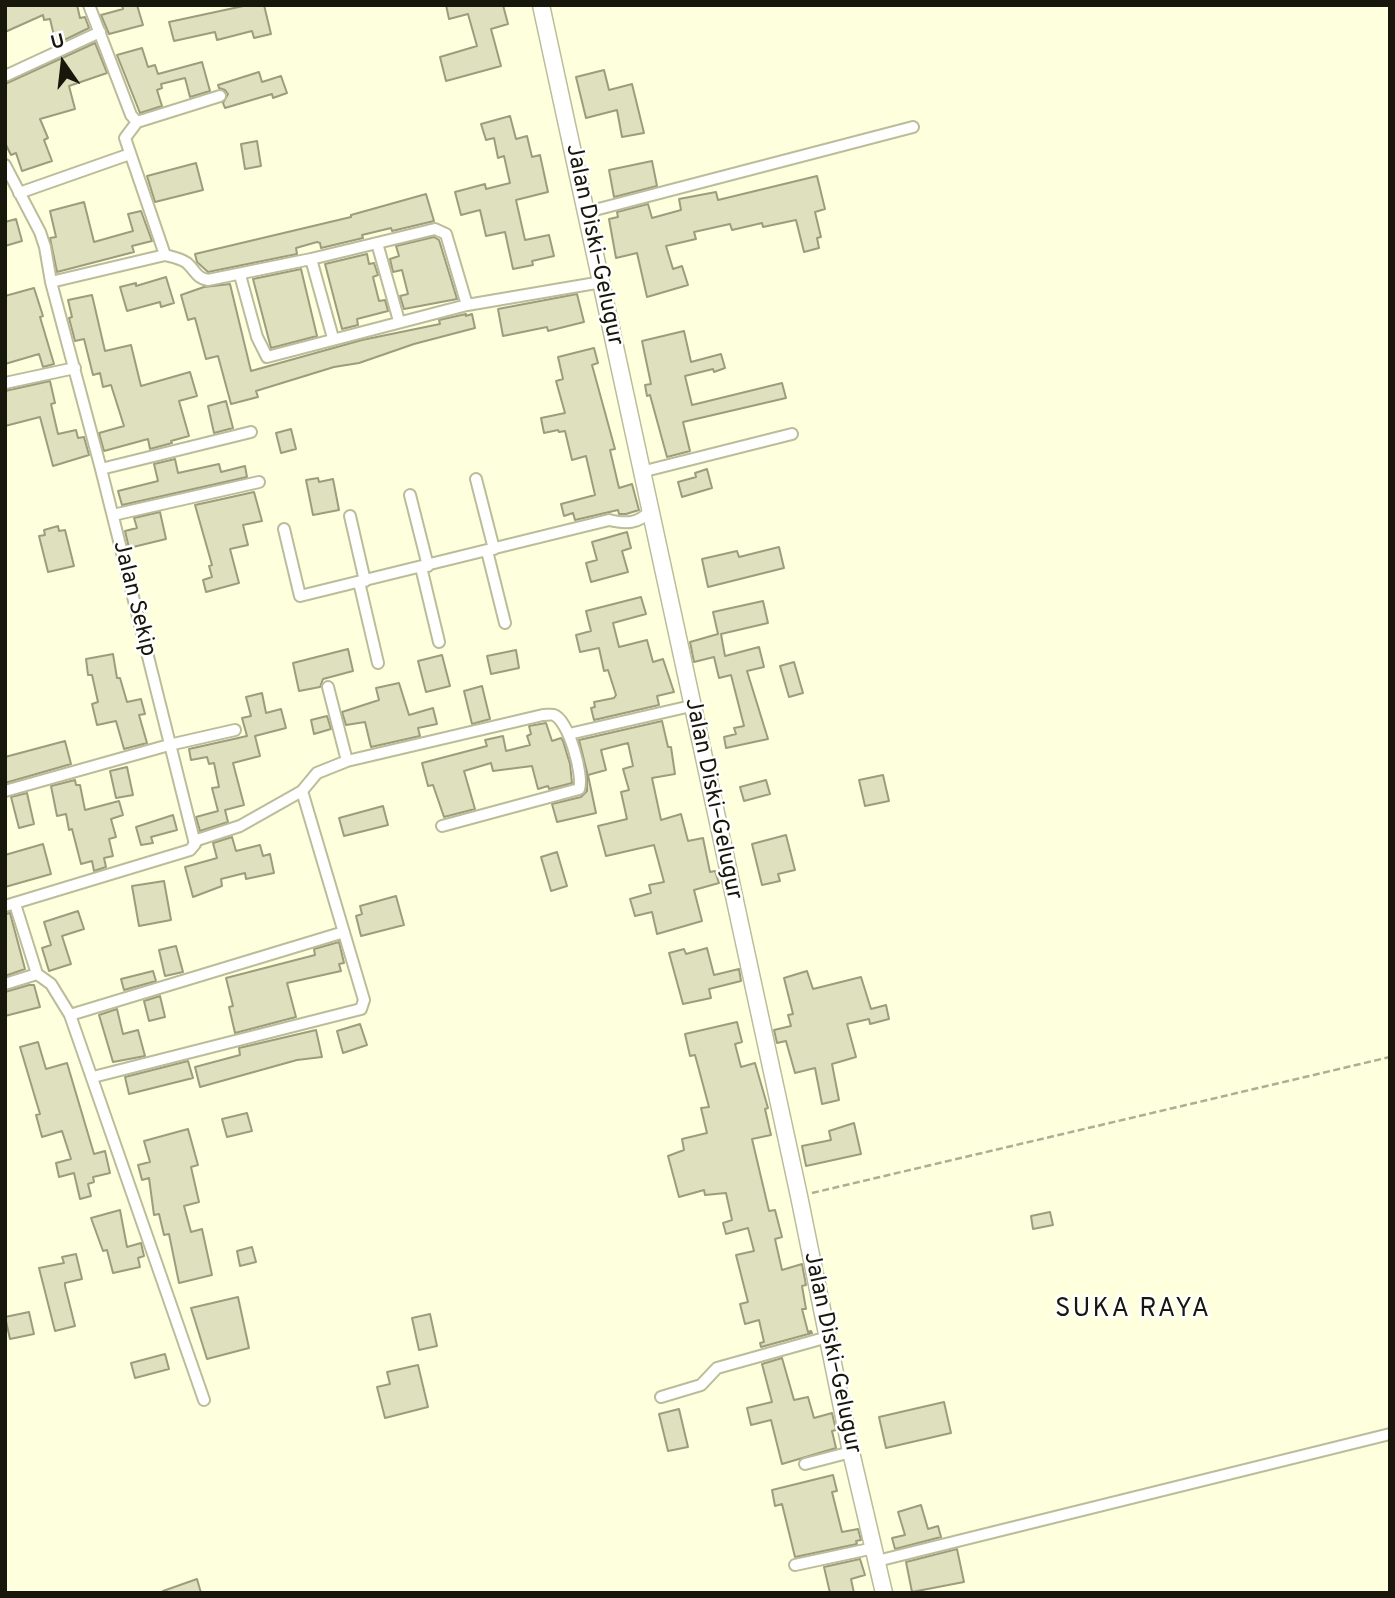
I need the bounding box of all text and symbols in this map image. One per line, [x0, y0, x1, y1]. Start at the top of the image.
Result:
north arrow [28, 28, 98, 98]
text: U [48, 29, 67, 56]
street label: Jalan Diski–Gelugur [558, 142, 628, 348]
street label: Jalan Sekip [105, 538, 161, 660]
street label: Jalan Diski–Gelugur [677, 696, 747, 902]
street label: Jalan Diski–Gelugur [796, 1250, 866, 1456]
district label: SUKA RAYA [1056, 1295, 1210, 1327]

